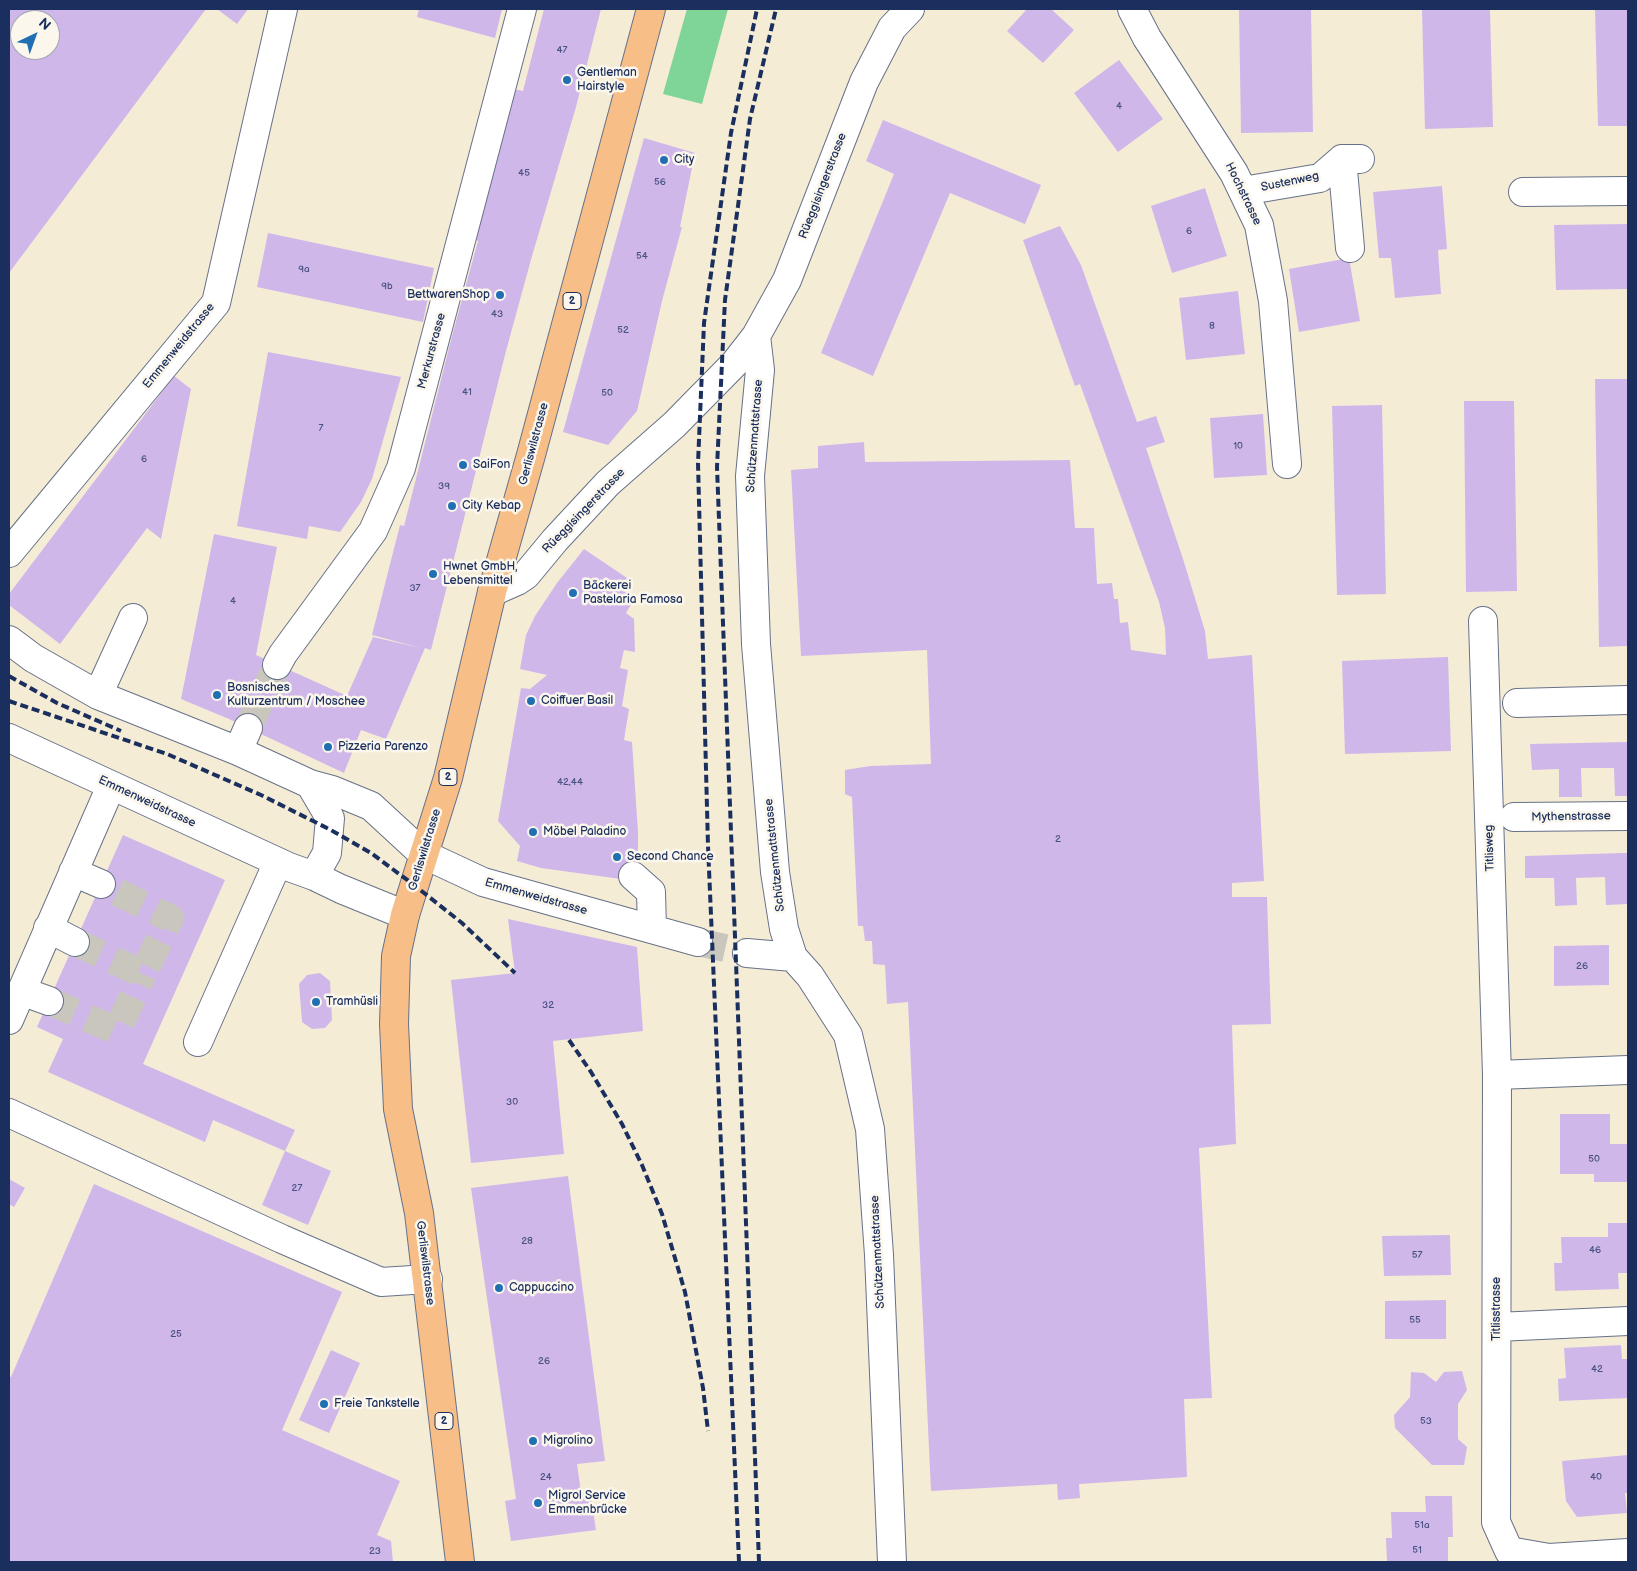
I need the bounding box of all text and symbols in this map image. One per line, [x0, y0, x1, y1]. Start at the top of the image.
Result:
north arrow [10, 10, 60, 60]
text: N [35, 14, 54, 34]
house number: 47 [556, 44, 568, 56]
place label: Gentleman Hairstyle [577, 66, 637, 94]
marker: Gentleman Hairstyle [561, 74, 573, 86]
house number: 4 [1116, 100, 1122, 112]
street label: Rüeggisingerstrasse [796, 131, 850, 241]
place label: City [674, 153, 694, 167]
marker: City [658, 154, 670, 166]
street label: Hochstrasse [1222, 160, 1264, 228]
house number: 45 [518, 167, 530, 179]
street label: Sustenweg [1260, 169, 1320, 195]
house number: 56 [654, 176, 666, 188]
house number: 6 [1186, 225, 1192, 237]
house number: 54 [636, 250, 648, 262]
house number: 9a [298, 263, 310, 275]
house number: 9b [381, 280, 393, 292]
place label: BettwarenShop [407, 288, 490, 302]
marker: BettwarenShop [494, 289, 506, 301]
road number: 2 [563, 292, 581, 310]
street label: Emmenweidstrasse [140, 300, 218, 392]
house number: 43 [491, 308, 503, 320]
street label: Merkurstrasse [415, 311, 449, 391]
house number: 8 [1209, 320, 1215, 332]
house number: 52 [617, 324, 629, 336]
street label: Schützenmattstrasse [744, 379, 766, 493]
house number: 41 [462, 386, 472, 398]
house number: 50 [601, 387, 613, 399]
street label: Gerliswilstrasse [516, 401, 552, 487]
house number: 7 [319, 422, 323, 434]
house number: 10 [1233, 440, 1243, 452]
house number: 6 [141, 453, 147, 465]
place label: SaiFon [473, 458, 510, 472]
marker: SaiFon [457, 459, 469, 471]
street label: Rüeggisingerstrasse [540, 466, 628, 556]
house number: 39 [438, 480, 450, 492]
place label: City Kebap [462, 499, 521, 513]
marker: City Kebap [446, 500, 458, 512]
place label: Hwnet GmbH, Lebensmittel [443, 560, 517, 588]
marker: Hwnet GmbH, Lebensmittel [427, 568, 439, 580]
place label: Bäckerei Pastelaria Famosa [583, 579, 683, 607]
house number: 37 [409, 582, 421, 594]
marker: Bäckerei Pastelaria Famosa [567, 587, 579, 599]
house number: 4 [230, 595, 236, 607]
place label: Bosnisches Kulturzentrum / Moschee [227, 681, 365, 709]
marker: Bosnisches Kulturzentrum / Moschee [211, 689, 223, 701]
place label: Coiffuer Basil [541, 694, 613, 708]
marker: Coiffuer Basil [525, 695, 537, 707]
place label: Pizzeria Parenzo [338, 740, 428, 754]
marker: Pizzeria Parenzo [322, 741, 334, 753]
road number: 2 [439, 769, 457, 786]
street label: Emmenweidstrasse [96, 773, 198, 831]
house number: 42,44 [557, 776, 583, 788]
street label: Schützenmattstrasse [762, 798, 788, 912]
street label: Gerliswilstrasse [406, 807, 444, 893]
street label: Mythenstrasse [1531, 809, 1611, 825]
street label: Titlisweg [1482, 824, 1498, 872]
place label: Möbel Paladino [543, 825, 626, 839]
marker: Möbel Paladino [527, 826, 539, 838]
house number: 2 [1055, 833, 1061, 845]
place label: Second Chance [627, 850, 714, 864]
marker: Second Chance [611, 851, 623, 863]
street label: Emmenweidstrasse [483, 875, 589, 919]
house number: 26 [1576, 960, 1588, 972]
place label: Tramhüsli [326, 995, 378, 1009]
marker: Tramhüsli [310, 996, 322, 1008]
house number: 32 [542, 999, 554, 1011]
house number: 30 [506, 1096, 518, 1108]
house number: 50 [1588, 1153, 1600, 1165]
house number: 27 [292, 1182, 302, 1194]
street label: Schützenmattstrasse [868, 1195, 888, 1309]
street label: Gerliswilstrasse [413, 1220, 437, 1306]
house number: 28 [521, 1235, 533, 1247]
house number: 46 [1589, 1244, 1601, 1256]
house number: 57 [1412, 1249, 1422, 1261]
street label: Titlisstrasse [1490, 1277, 1504, 1341]
place label: Cappuccino [509, 1281, 574, 1295]
marker: Cappuccino [493, 1282, 505, 1294]
house number: 55 [1409, 1314, 1421, 1326]
house number: 25 [170, 1328, 182, 1340]
house number: 26 [538, 1355, 550, 1367]
house number: 42 [1591, 1363, 1603, 1375]
place label: Freie Tankstelle [334, 1397, 420, 1411]
marker: Freie Tankstelle [318, 1398, 330, 1410]
road number: 2 [435, 1412, 453, 1430]
house number: 53 [1420, 1415, 1432, 1427]
place label: Migrolino [543, 1434, 593, 1448]
marker: Migrolino [527, 1435, 539, 1447]
house number: 24 [540, 1471, 552, 1483]
house number: 40 [1590, 1471, 1602, 1483]
place label: Migrol Service Emmenbrücke [548, 1489, 627, 1517]
marker: Migrol Service Emmenbrücke [532, 1497, 544, 1509]
house number: 51a [1414, 1519, 1430, 1531]
house number: 51 [1412, 1544, 1422, 1556]
house number: 23 [369, 1545, 381, 1557]

